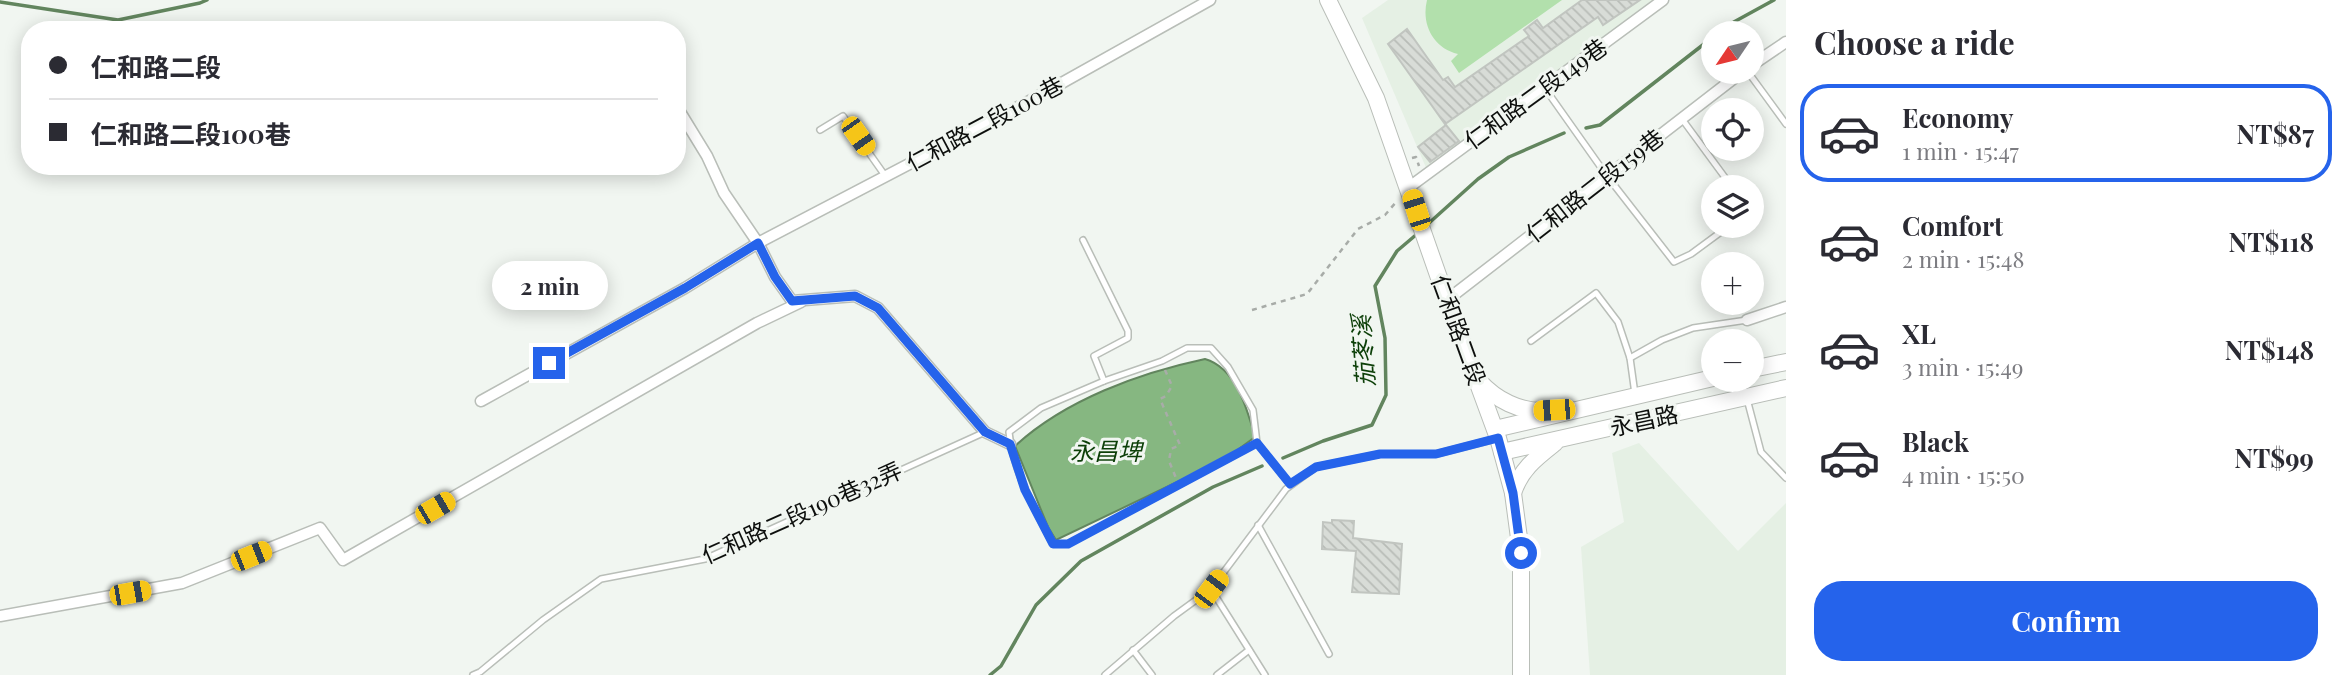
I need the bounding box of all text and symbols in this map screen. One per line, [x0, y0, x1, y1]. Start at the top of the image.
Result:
text: Choose a ride [1814, 20, 2015, 63]
north arrow [1701, 21, 1764, 84]
map controls [1701, 21, 1764, 392]
street label: 仁和路二段149巷 [1457, 30, 1613, 155]
text: 仁和路二段 [91, 49, 221, 84]
street label: 仁和路二段100巷 [900, 68, 1068, 177]
button: locate [1701, 98, 1764, 161]
text: Economy [1902, 100, 2013, 135]
icon: car [1818, 102, 1881, 165]
car [838, 113, 879, 159]
text: 仁和路二段100巷 [91, 116, 291, 151]
text: NT$87 [2237, 116, 2314, 151]
street label: 仁和路二段159巷 [1519, 121, 1670, 249]
text: 1 min · 15:47 [1902, 135, 2019, 166]
button: layers [1701, 175, 1764, 238]
car [1400, 187, 1433, 233]
text: Comfort [1902, 208, 2003, 243]
icon: car [1818, 210, 1881, 273]
text: NT$118 [2228, 224, 2314, 259]
text: 2 min · 15:48 [1902, 243, 2024, 274]
button: + [1701, 252, 1764, 315]
callout: 2 min [491, 262, 607, 310]
text: 2 min [520, 270, 580, 301]
street label: 仁和路二段 [1425, 270, 1494, 389]
water label: 茄苳溪 [1343, 311, 1380, 388]
text: XL [1902, 316, 1936, 351]
icon: car [1818, 318, 1881, 381]
button: − [1701, 329, 1764, 392]
text: NT$148 [2225, 332, 2314, 367]
route end [533, 347, 565, 379]
text: 3 min · 15:49 [1902, 351, 2024, 382]
street label: 永昌路 [1607, 397, 1681, 442]
car [1533, 398, 1576, 422]
text: Black [1902, 424, 1969, 459]
icon: car [1818, 426, 1881, 489]
water label: 永昌埤 [1070, 434, 1145, 466]
text: NT$99 [2234, 440, 2314, 475]
street label: 仁和路二段190巷32弄 [696, 453, 907, 570]
text: 4 min · 15:50 [1902, 459, 2025, 490]
car [412, 488, 459, 528]
route start [1505, 537, 1537, 569]
car [228, 538, 275, 574]
car [1190, 566, 1233, 612]
car [108, 579, 153, 607]
button: Confirm [1814, 581, 2318, 661]

